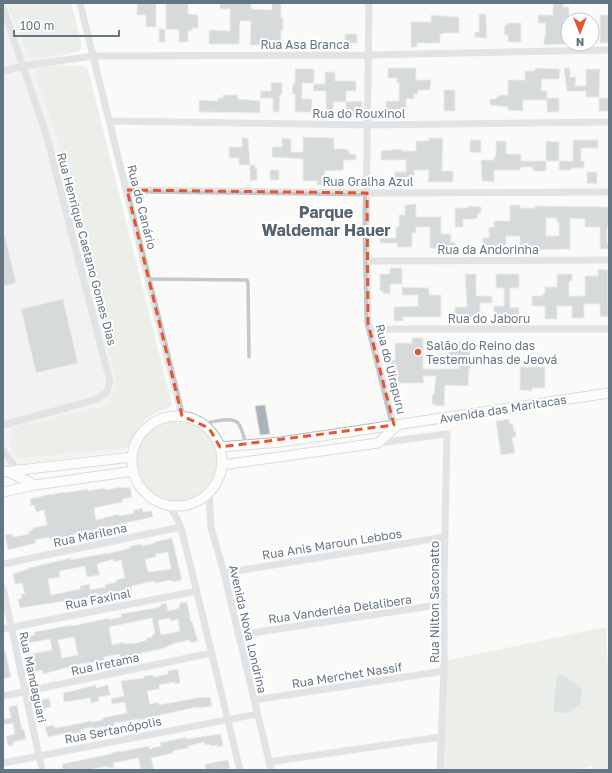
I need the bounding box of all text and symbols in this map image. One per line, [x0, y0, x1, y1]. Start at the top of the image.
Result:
scale bar [14, 12, 119, 38]
north arrow [560, 12, 600, 52]
text: 100 m [20, 18, 54, 33]
text: N [576, 36, 584, 49]
street label: Rua Asa Branca [260, 37, 350, 52]
street label: Rua do Rouxinol [312, 106, 406, 121]
street label: Rua Henrique Caetano Gomes Dias [54, 151, 120, 347]
street label: Rua do Canário [124, 163, 160, 251]
street label: Rua Gralha Azul [322, 174, 414, 189]
district label: Parque Waldemar Hauer [261, 202, 391, 240]
street label: Rua da Andorinha [437, 242, 539, 257]
street label: Rua do Jaboru [448, 311, 530, 326]
street label: Rua do Uirapuru [373, 322, 409, 416]
place label: Salão do Reino das Testemunhas de Jeová [426, 338, 557, 367]
marker: Salão do Reino das Testemunhas de Jeová [413, 347, 423, 357]
street label: Avenida das Maritacas [438, 392, 568, 426]
street label: Rua Marilena [52, 520, 128, 550]
street label: Rua Anis Maroun Lebbos [261, 526, 403, 562]
street label: Rua Nilton Saconatto [427, 541, 442, 663]
street label: Avenida Nova Londrina [226, 563, 270, 695]
street label: Rua Faxinal [64, 585, 132, 613]
street label: Rua Vanderléa Delalibera [267, 592, 413, 626]
street label: Rua Mandaguari [16, 630, 50, 724]
street label: Rua Iretama [70, 649, 140, 679]
street label: Rua Merchet Nassif [291, 659, 404, 691]
street label: Rua Sertanópolis [63, 713, 163, 747]

